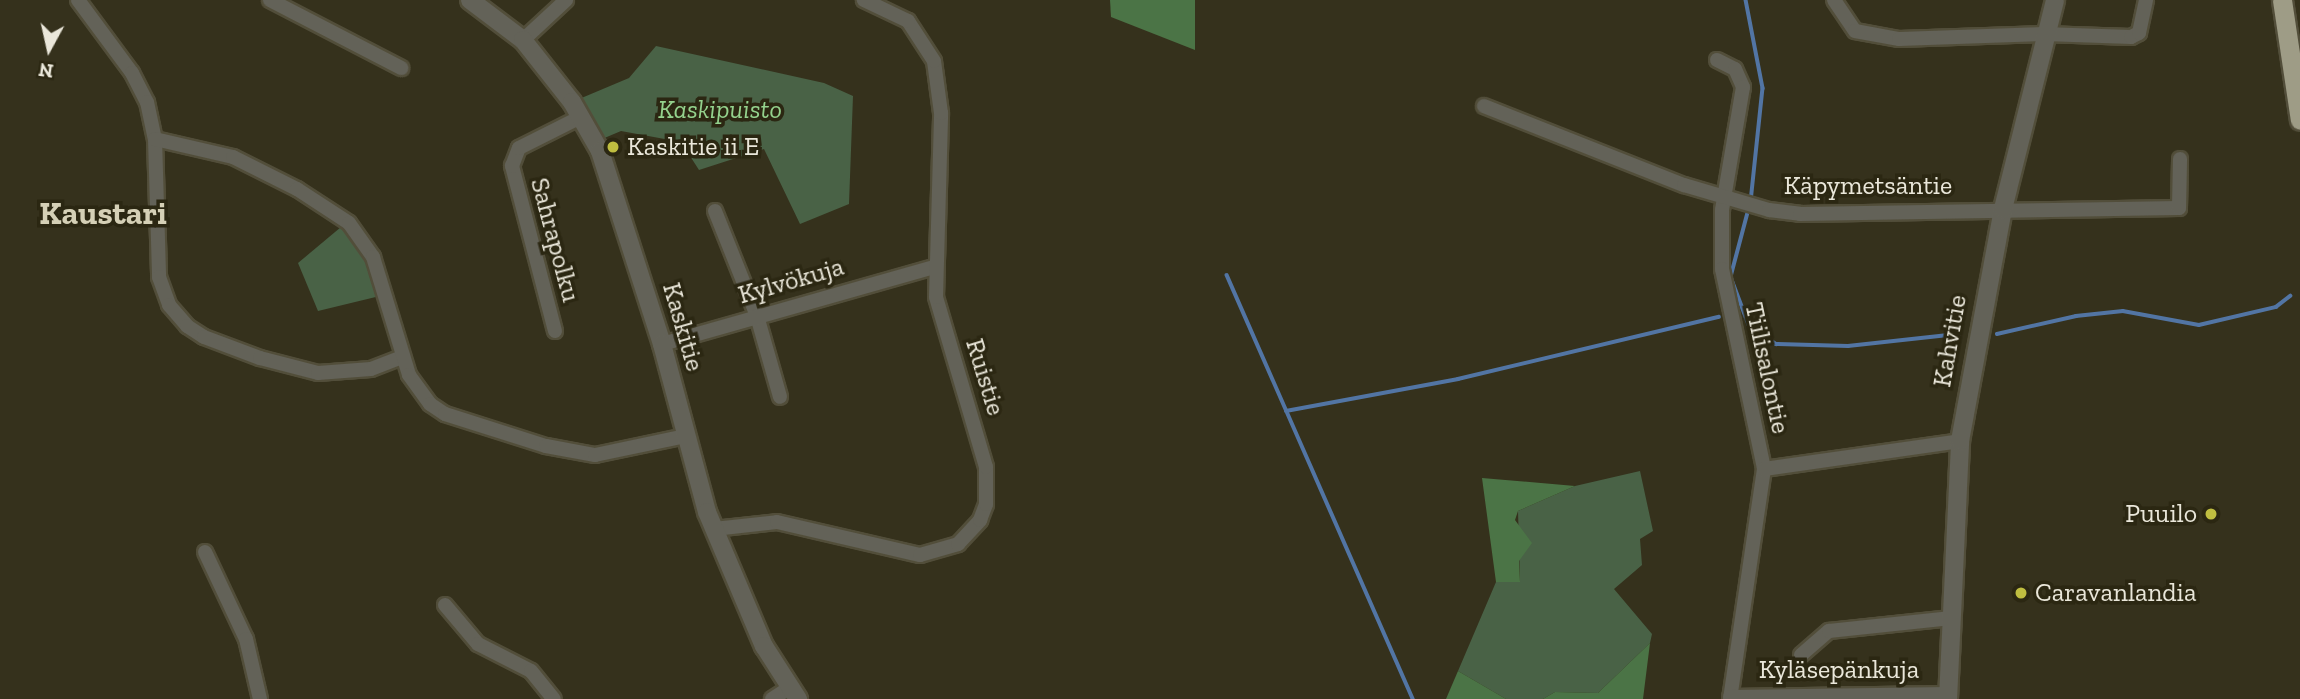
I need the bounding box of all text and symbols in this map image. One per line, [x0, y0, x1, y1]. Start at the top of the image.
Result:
north arrow [14, 14, 84, 84]
text: N [37, 58, 55, 83]
park label: Kaskipuisto [658, 94, 782, 126]
place label: Kaskitie ii E [627, 131, 759, 163]
marker: Kaskitie ii E [605, 139, 621, 155]
street label: Käpymetsäntie [1784, 170, 1952, 202]
street label: Sahrapolku [523, 175, 587, 305]
district label: Kaustari [39, 193, 167, 233]
street label: Kylvökuja [735, 251, 847, 311]
street label: Kaskitie [656, 279, 710, 375]
street label: Kahvitie [1927, 293, 1973, 389]
street label: Tiilisalontie [1738, 300, 1796, 436]
street label: Ruistie [959, 335, 1011, 419]
place label: Puuilo [2125, 498, 2197, 530]
marker: Puuilo [2203, 506, 2219, 522]
place label: Caravanlandia [2035, 577, 2196, 609]
marker: Caravanlandia [2013, 585, 2029, 601]
street label: Kyläsepänkuja [1759, 654, 1919, 686]

